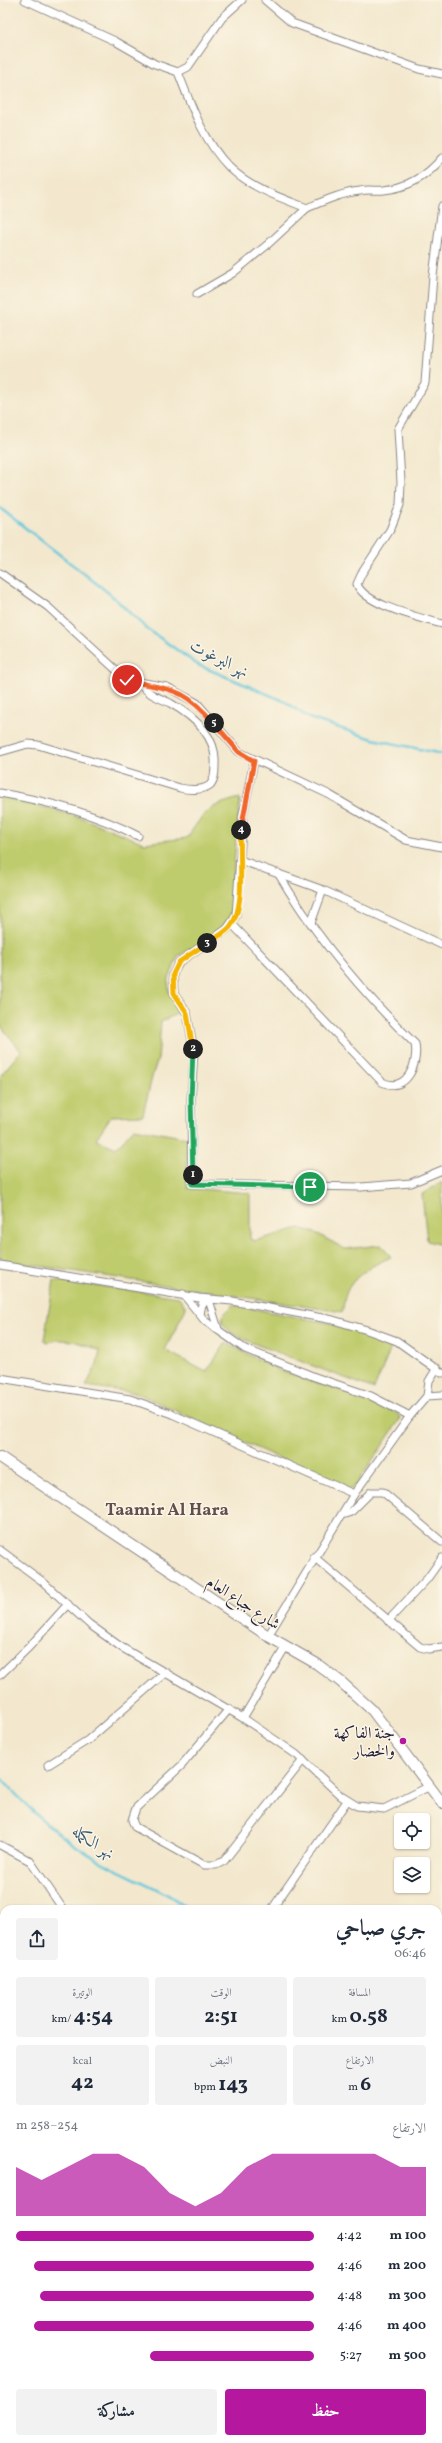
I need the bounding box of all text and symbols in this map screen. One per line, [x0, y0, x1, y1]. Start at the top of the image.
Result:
water label: نهر البرغوت [186, 635, 253, 684]
pin [110, 663, 144, 697]
icon: check [116, 669, 138, 691]
pin: 5 [204, 713, 224, 733]
text: 5 [211, 715, 217, 730]
pin: 4 [231, 820, 251, 840]
text: 4 [238, 822, 244, 837]
pin: 3 [197, 933, 217, 953]
text: 3 [204, 935, 210, 950]
pin: 2 [183, 1039, 203, 1059]
text: 2 [190, 1041, 196, 1056]
pin: 1 [183, 1165, 203, 1185]
text: 1 [191, 1167, 195, 1182]
pin [293, 1170, 327, 1204]
icon: arrive [299, 1176, 321, 1198]
district label: Taamir Al Hara [105, 1499, 229, 1522]
street label: شارع جباع العام [201, 1572, 284, 1637]
place label: جنة الفاكهة والخضار [334, 1723, 395, 1763]
marker: جنة الفاكهة والخضار [398, 1736, 408, 1746]
map controls [394, 1813, 430, 1893]
button: locate [394, 1813, 430, 1849]
water label: نهر الكمله [67, 1821, 119, 1866]
button: layers [394, 1857, 430, 1893]
text: جري صباحي [336, 1914, 426, 1945]
button: share [16, 1918, 58, 1960]
text: 06:46 [394, 1945, 426, 1963]
text: الوتيرة [72, 1986, 92, 2001]
text: الوقت [210, 1986, 232, 2001]
text: المسافة [348, 1986, 371, 2001]
text: 4:54 [74, 2003, 113, 2031]
text: 2:51 [204, 2003, 238, 2031]
text: 0.58 [349, 2003, 388, 2031]
text: /km [52, 2012, 74, 2027]
text: km [332, 2012, 349, 2027]
text: kcal [73, 2054, 92, 2069]
text: النبض [210, 2054, 232, 2069]
text: الارتفاع [345, 2054, 374, 2069]
text: 42 [71, 2069, 94, 2097]
text: 143 [218, 2071, 248, 2099]
text: 6 [360, 2071, 371, 2099]
text: bpm [194, 2080, 218, 2095]
text: m [348, 2080, 360, 2095]
text: 254–258 m [16, 2117, 78, 2135]
text: الارتفاع [392, 2120, 426, 2138]
text: 4:42 [336, 2227, 362, 2245]
text: 100 m [389, 2227, 426, 2245]
text: 4:46 [337, 2257, 362, 2275]
text: 200 m [388, 2257, 426, 2275]
text: 4:48 [337, 2287, 362, 2305]
text: 300 m [388, 2287, 426, 2305]
text: 4:46 [337, 2317, 362, 2335]
text: 400 m [387, 2317, 426, 2335]
text: 5:27 [340, 2347, 362, 2365]
text: 500 m [389, 2347, 426, 2365]
button: مشاركة [16, 2389, 217, 2435]
button: حفظ [225, 2389, 426, 2435]

